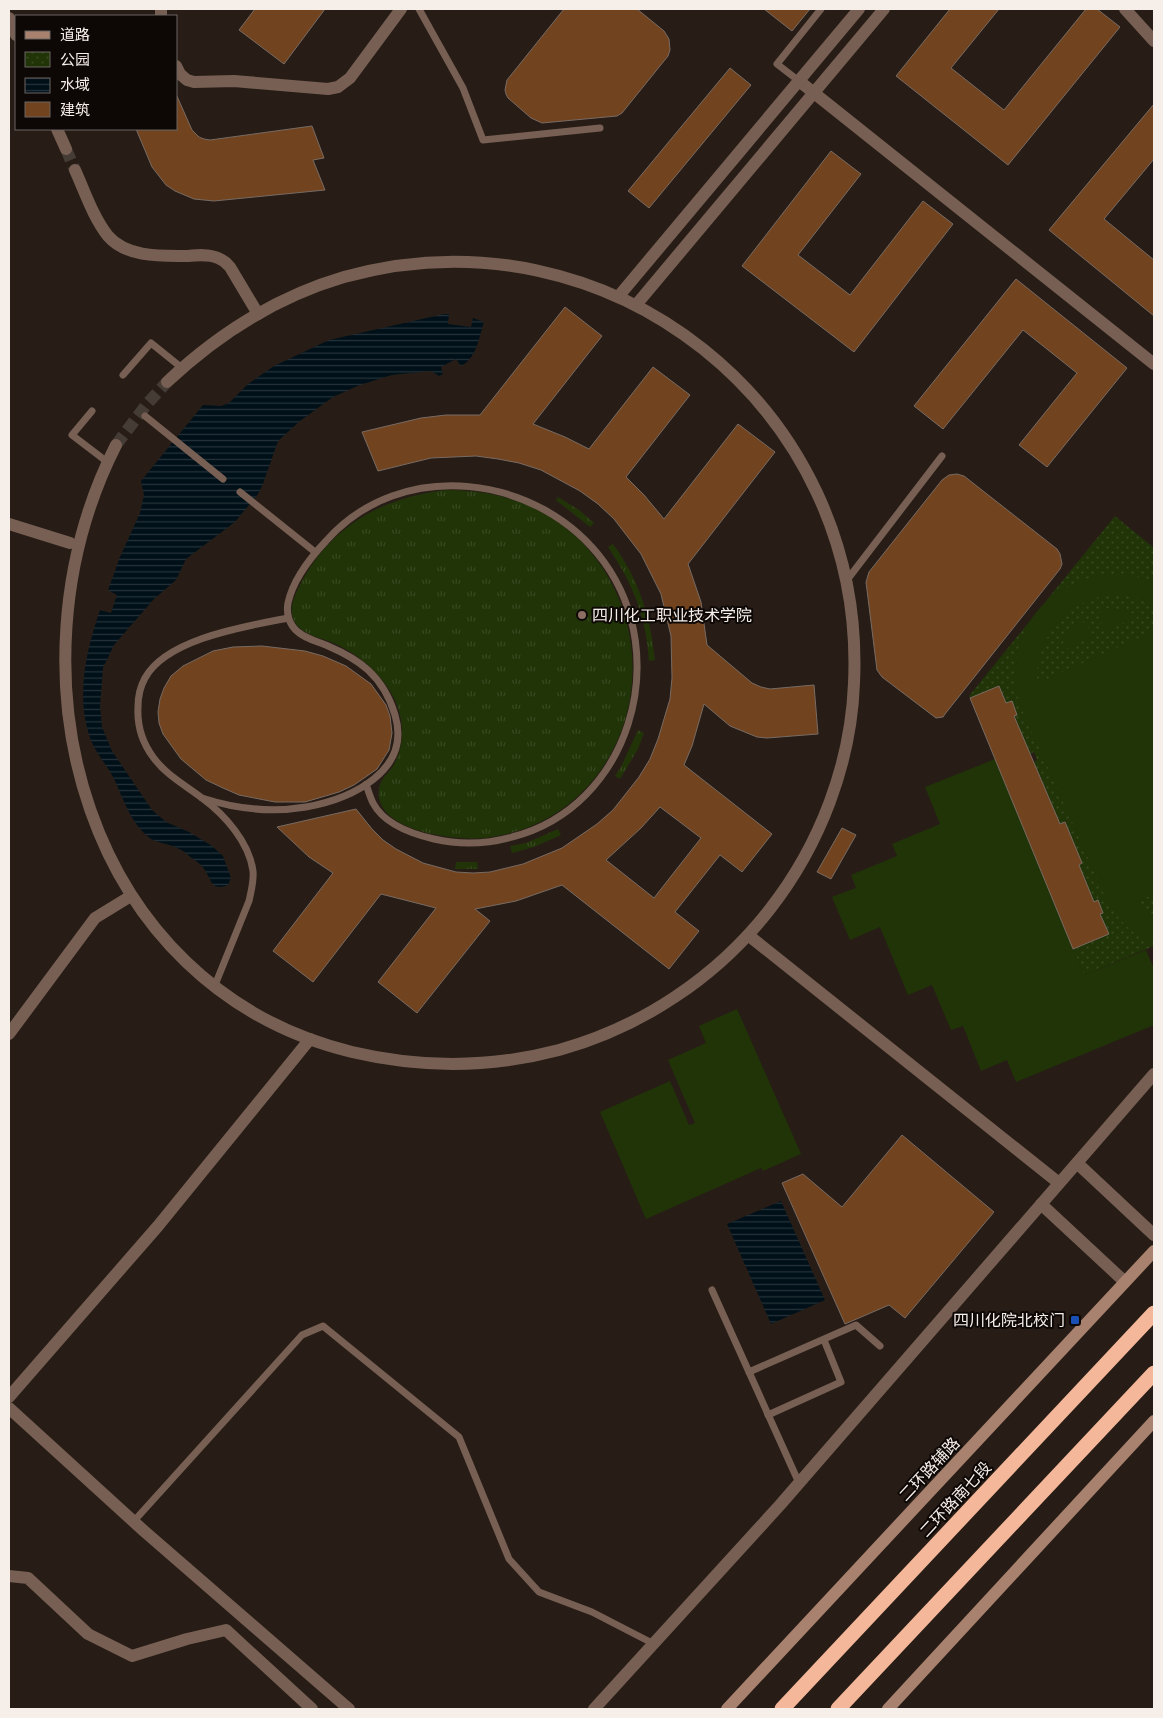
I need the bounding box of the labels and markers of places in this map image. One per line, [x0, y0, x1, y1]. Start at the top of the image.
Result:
place label: 四川化工职业技术学院 [592, 607, 752, 627]
marker: 四川化工职业技术学院 [576, 609, 588, 621]
place label: 四川化院北校门 [953, 1312, 1065, 1332]
marker: 四川化院北校门 [1069, 1314, 1081, 1326]

